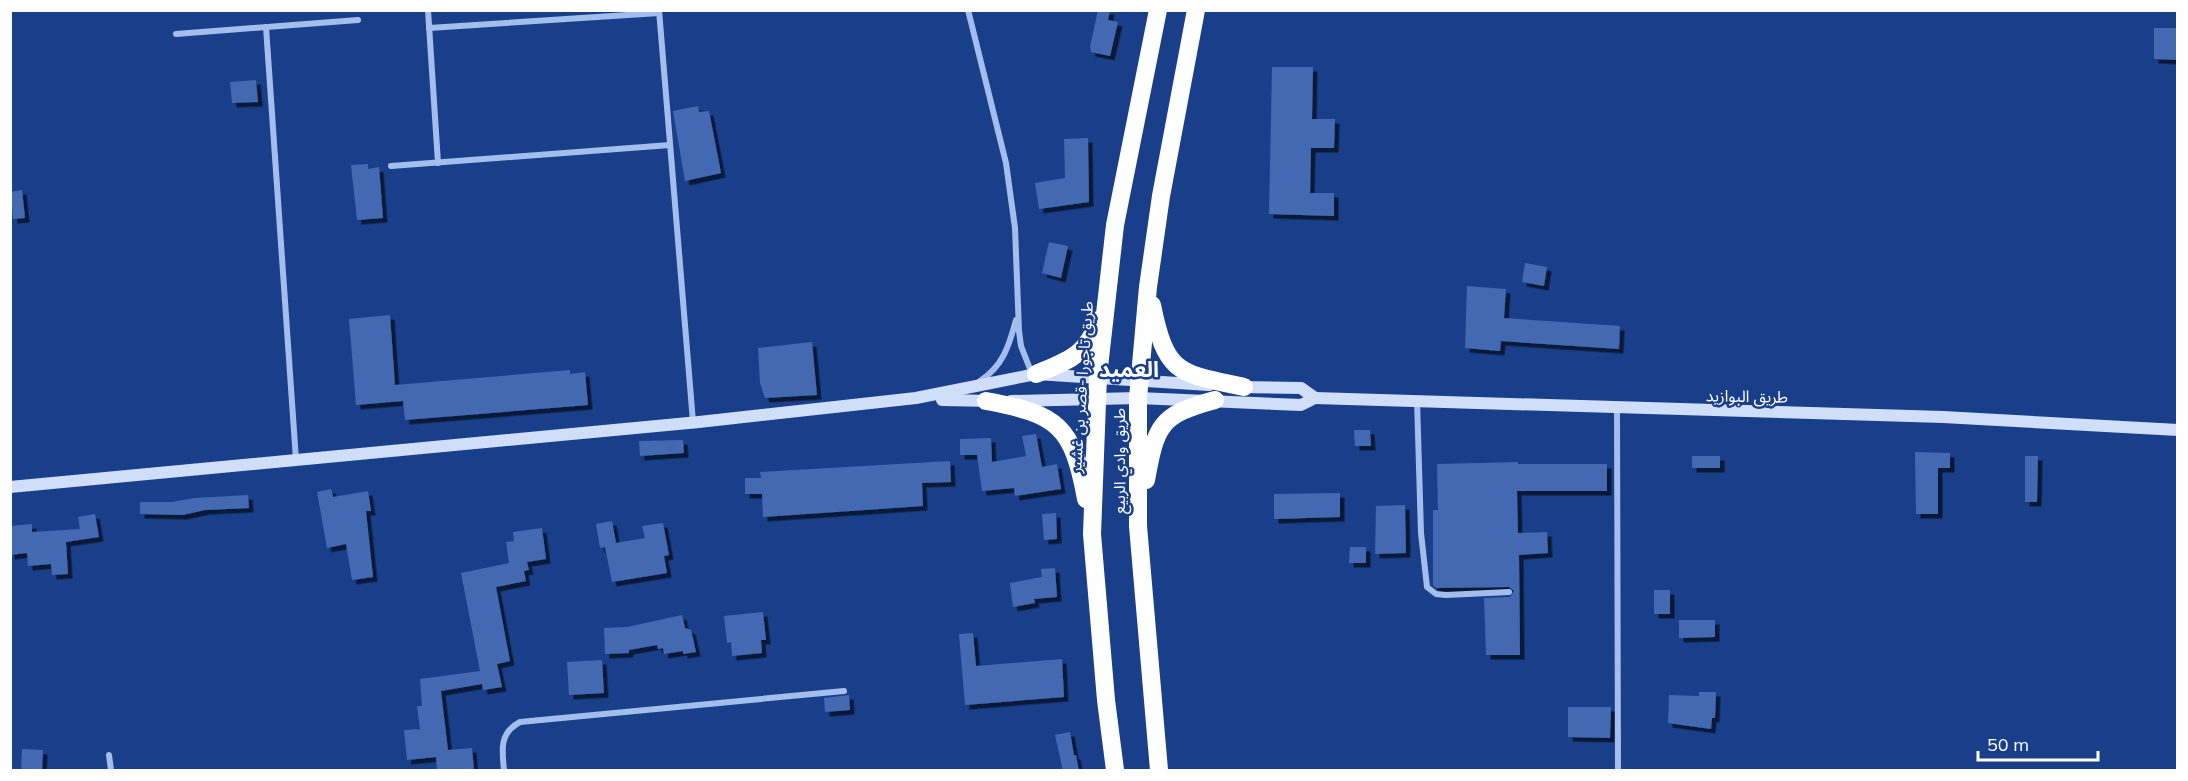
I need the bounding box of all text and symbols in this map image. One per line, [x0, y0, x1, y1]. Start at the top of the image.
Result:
street label: طريق تاجورا -قصر بن غشير [1065, 300, 1098, 475]
district label: العميد [1099, 355, 1159, 383]
street label: طريق البوازيد [1706, 385, 1788, 408]
street label: طريق وادي الربيع [1109, 408, 1132, 514]
scale bar [1978, 724, 2098, 762]
text: 50 m [1987, 733, 2029, 756]

